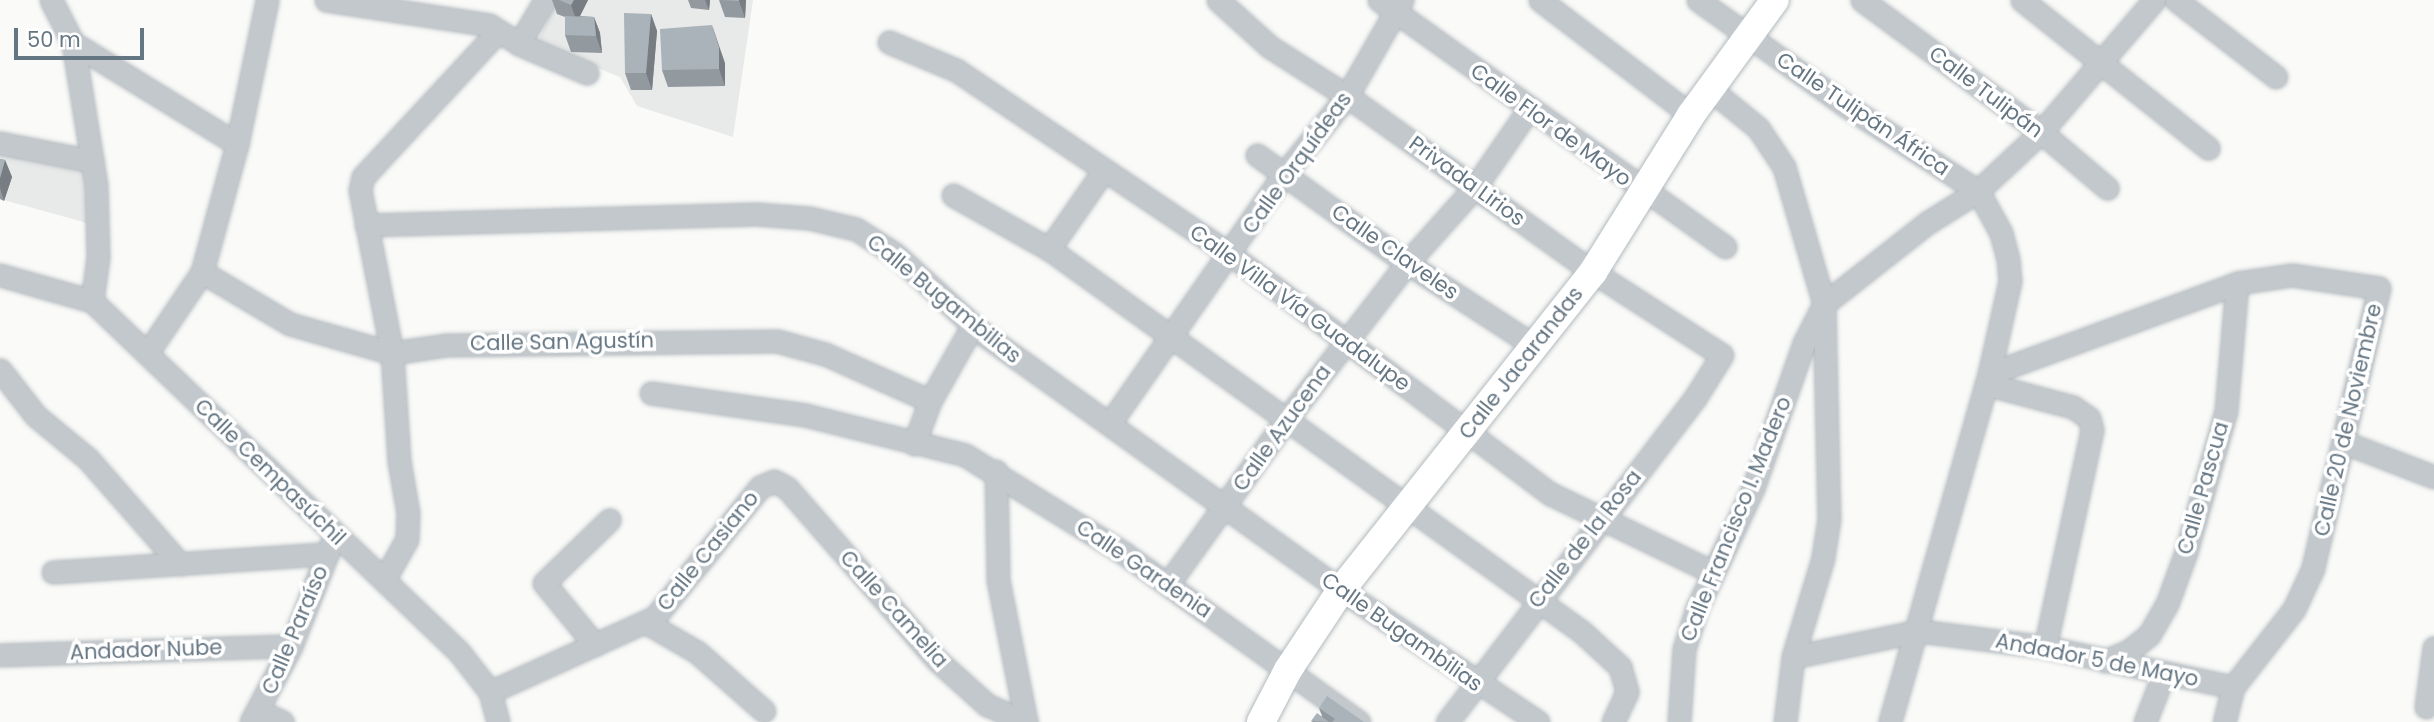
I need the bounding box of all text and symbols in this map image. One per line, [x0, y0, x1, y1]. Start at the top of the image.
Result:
scale bar [18, 14, 147, 58]
text: 50 m [27, 25, 81, 54]
street label: Calle Tulipán [1924, 41, 2048, 143]
street label: Calle Tulipán África [1772, 47, 1954, 181]
street label: Calle Flor de Mayo [1466, 58, 1636, 192]
street label: Calle Orquídeas [1237, 87, 1357, 239]
street label: Privada Lirios [1404, 131, 1530, 231]
street label: Calle Claveles [1327, 199, 1463, 305]
street label: Calle Villa Vía Guadalupe [1185, 220, 1415, 396]
street label: Calle Bugambilias [862, 229, 1026, 369]
street label: Calle Jacarandas [1454, 282, 1588, 444]
street label: Calle 20 de Noviembre [2309, 301, 2387, 539]
street label: Calle San Agustín [470, 328, 654, 356]
street label: Calle Azucena [1228, 360, 1336, 496]
street label: Calle Francisco I. Madero [1675, 393, 1797, 645]
street label: Calle Cempasúchil [189, 394, 351, 550]
street label: Calle Pascua [2172, 419, 2234, 557]
street label: Calle de la Rosa [1523, 465, 1647, 613]
street label: Calle Casiano [652, 486, 764, 616]
street label: Calle Gardenia [1072, 514, 1216, 624]
street label: Calle Camelia [835, 545, 953, 673]
street label: Calle Paraíso [257, 562, 333, 698]
street label: Calle Bugambilias [1317, 567, 1487, 697]
street label: Andador 5 de Mayo [1993, 628, 2201, 692]
street label: Andador Nube [69, 635, 223, 665]

